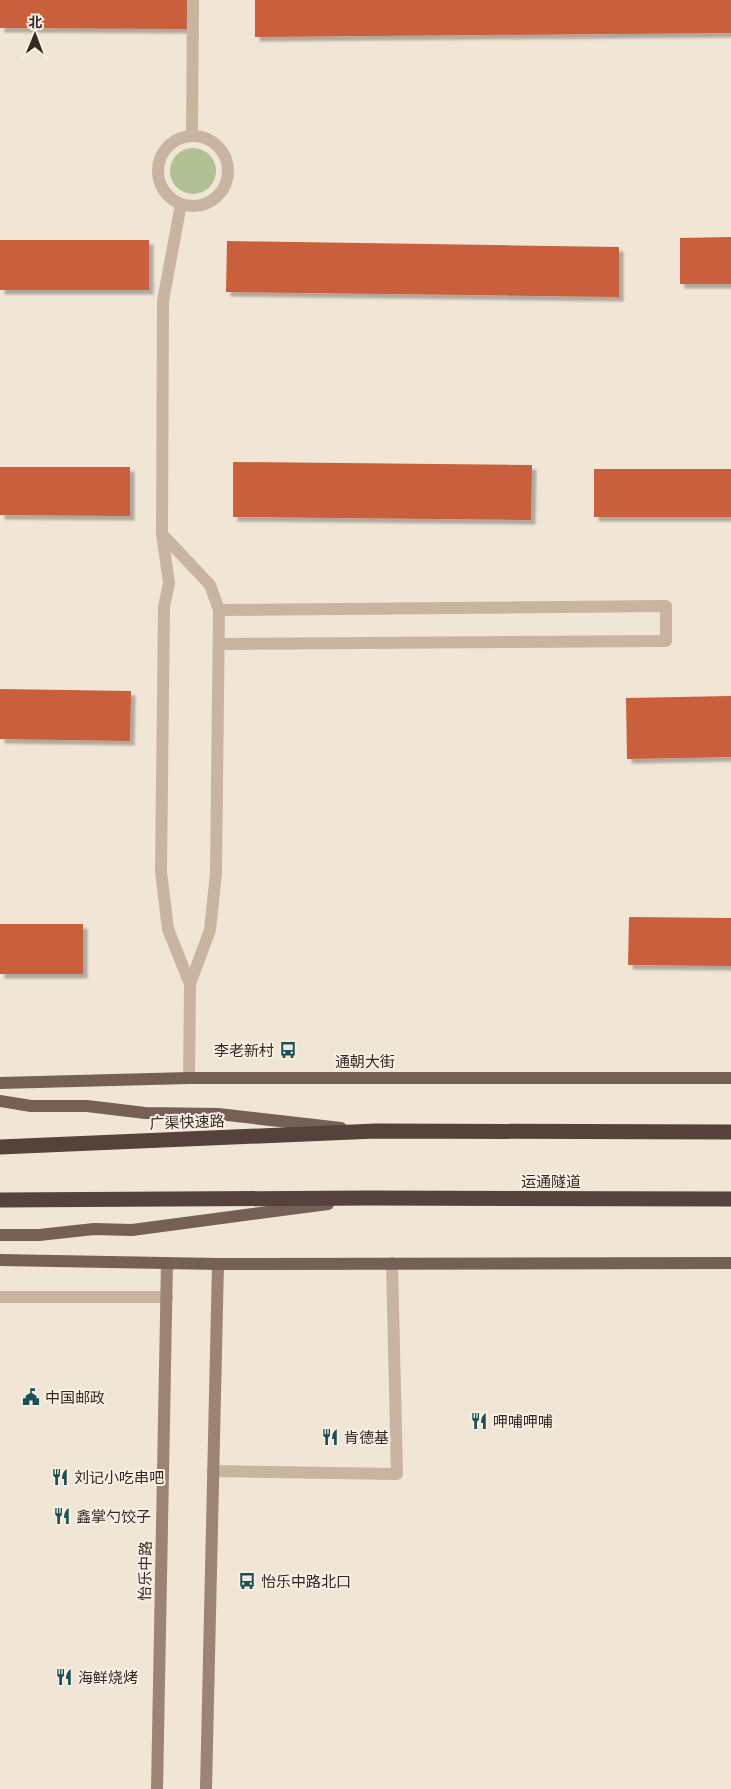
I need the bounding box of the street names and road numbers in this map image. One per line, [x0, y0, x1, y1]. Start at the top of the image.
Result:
street label: 通朝大街 [335, 1052, 395, 1071]
street label: 广渠快速路 [149, 1111, 225, 1133]
street label: 运通隧道 [521, 1172, 581, 1191]
street label: 怡乐中路 [135, 1541, 155, 1601]

